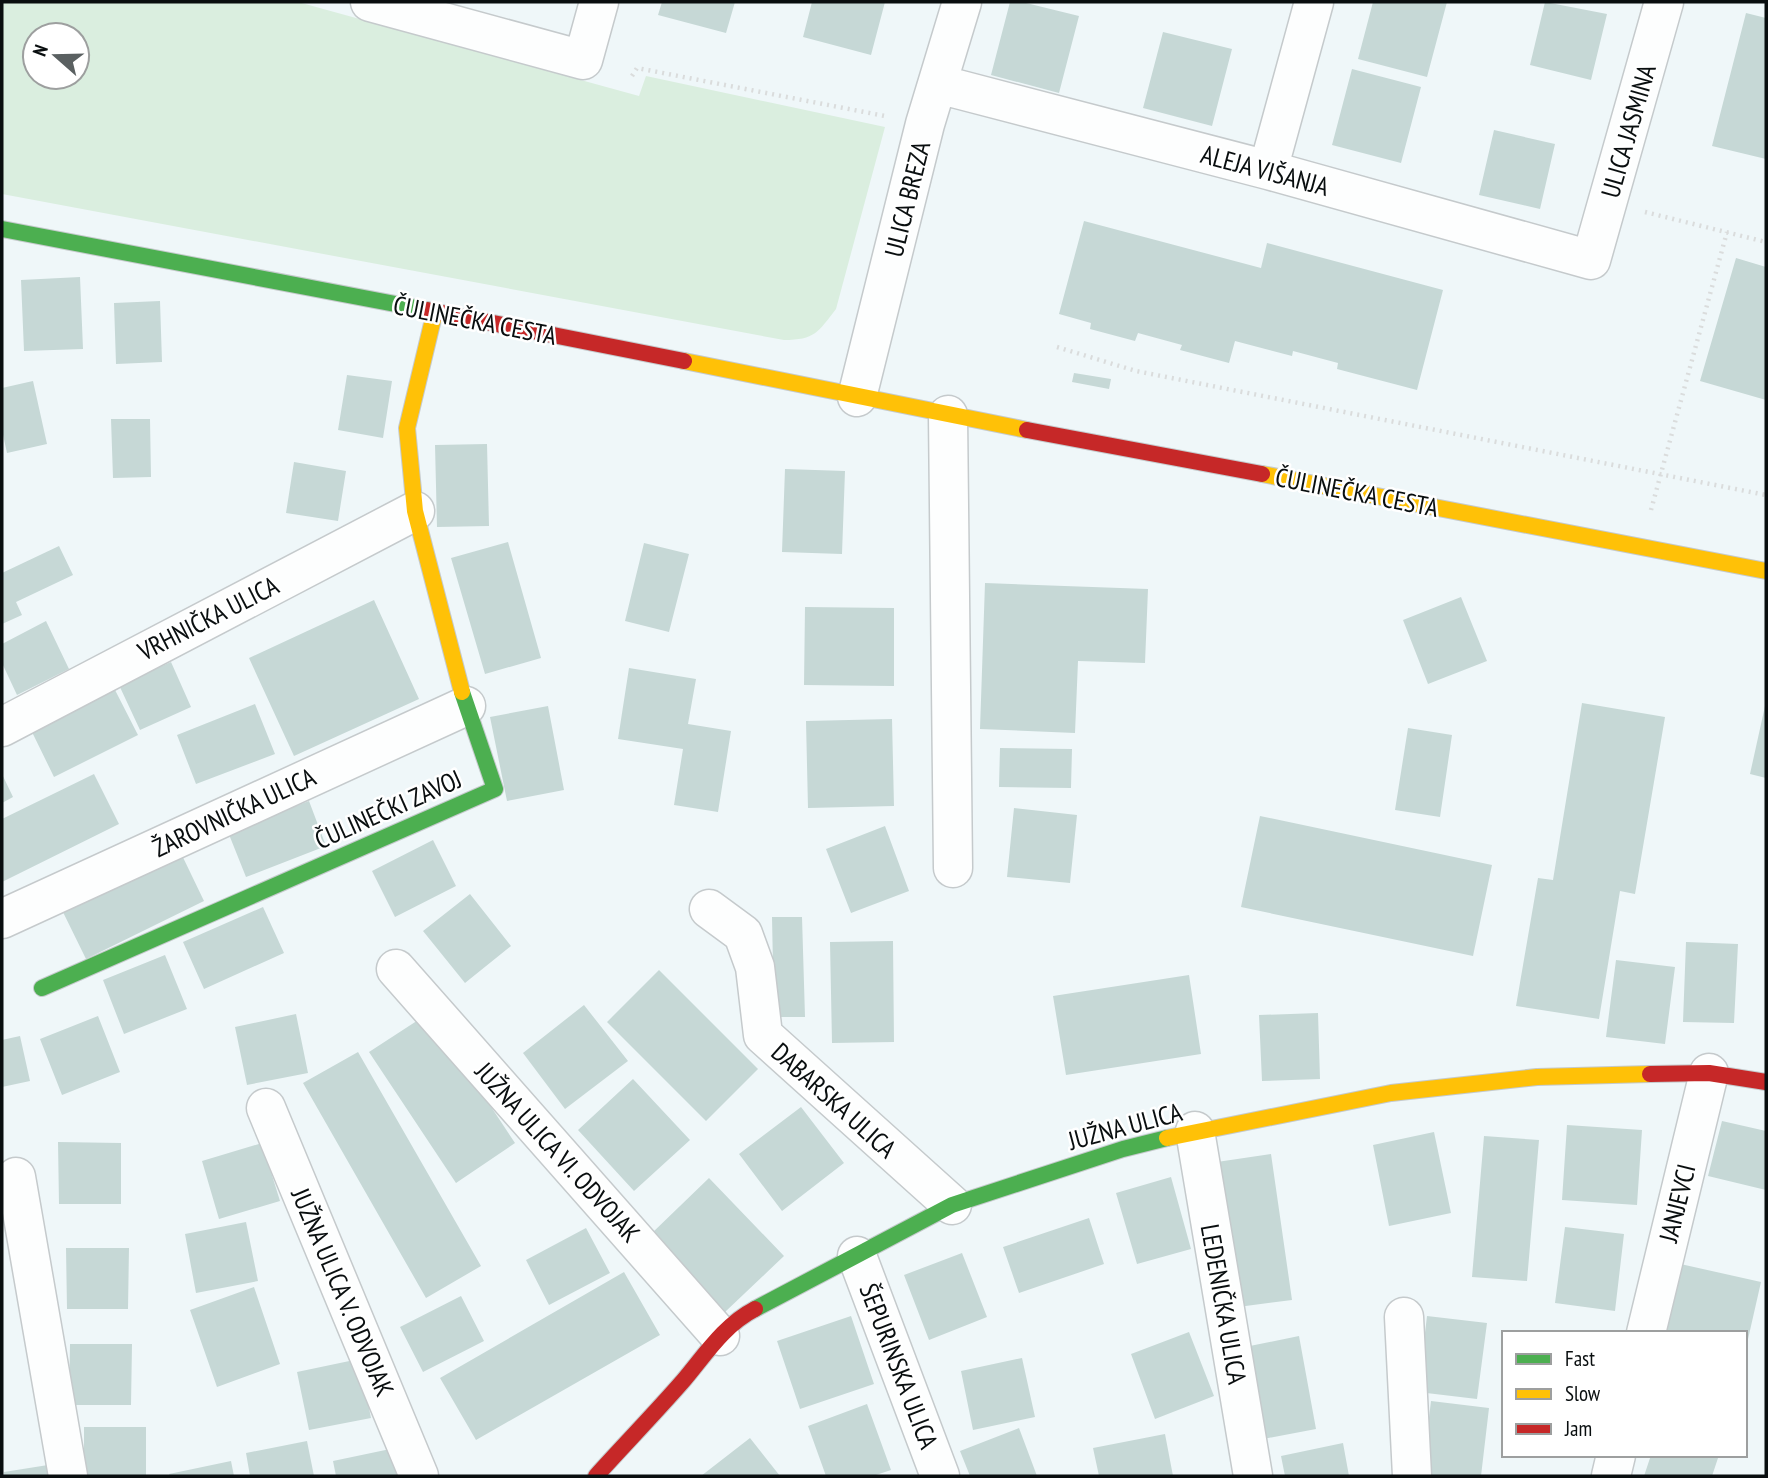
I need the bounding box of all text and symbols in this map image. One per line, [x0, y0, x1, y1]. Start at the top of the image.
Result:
north arrow [21, 21, 91, 91]
text: N [27, 41, 53, 59]
street label: ULICA JASMINA [1593, 60, 1663, 201]
street label: ULICA BREZA [877, 137, 937, 260]
street label: ALEJA VIŠANJA [1197, 137, 1333, 203]
street label: ČULINEČKA CESTA [391, 288, 560, 352]
street label: ČULINEČKA CESTA [1273, 460, 1442, 524]
street label: VRHNIČKA ULICA [131, 568, 284, 668]
street label: ŽAROVNIČKA ULICA [147, 760, 321, 864]
street label: ČULINEČKI ZAVOJ [309, 762, 467, 856]
street label: DABARSKA ULICA [765, 1035, 904, 1165]
street label: JUŽNA ULICA VI. ODVOJAK [468, 1054, 648, 1249]
street label: JUŽNA ULICA [1064, 1095, 1186, 1157]
street label: JANJEVCI [1651, 1160, 1703, 1246]
street label: JUŽNA ULICA V. ODVOJAK [284, 1182, 402, 1401]
street label: LEDENIČKA ULICA [1194, 1221, 1254, 1387]
street label: ŠEPURINSKA ULICA [852, 1279, 946, 1454]
legend [1502, 1331, 1747, 1457]
text: Fast [1565, 1345, 1595, 1372]
text: Slow [1565, 1380, 1601, 1407]
text: Jam [1564, 1415, 1592, 1442]

